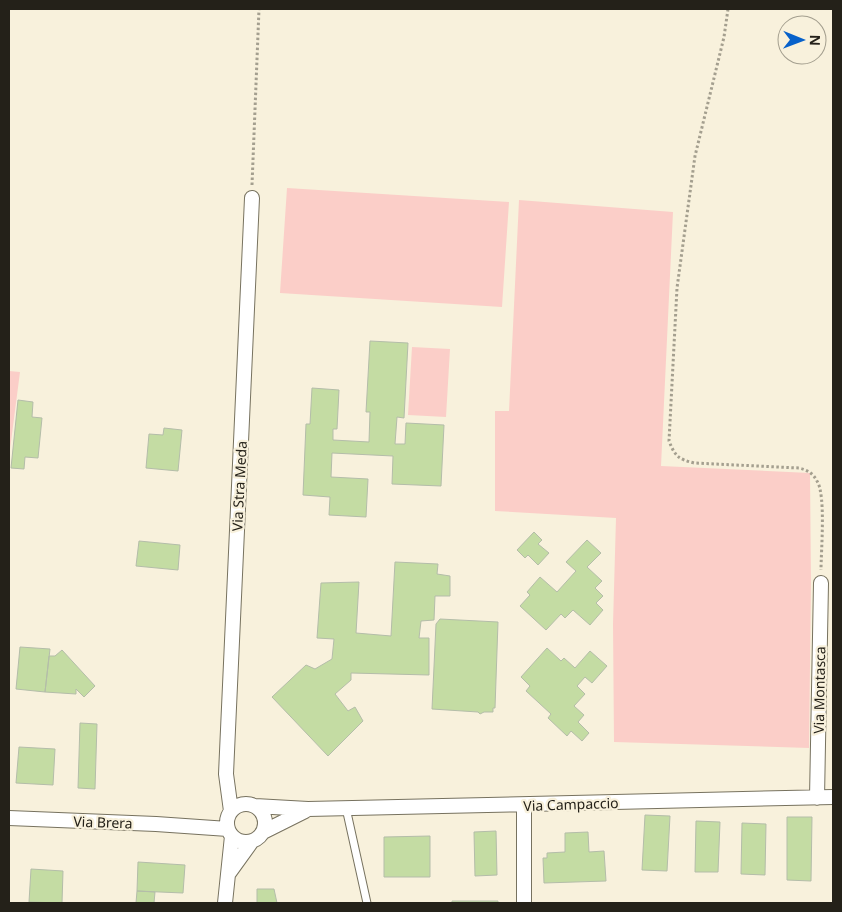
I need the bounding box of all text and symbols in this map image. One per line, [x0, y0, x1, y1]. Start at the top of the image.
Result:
north arrow [777, 15, 827, 65]
text: N [806, 34, 825, 46]
street label: Via Stra Meda [227, 440, 251, 532]
street label: Via Montasca [809, 646, 829, 734]
street label: Via Campaccio [523, 793, 619, 815]
street label: Via Brera [73, 811, 133, 833]

